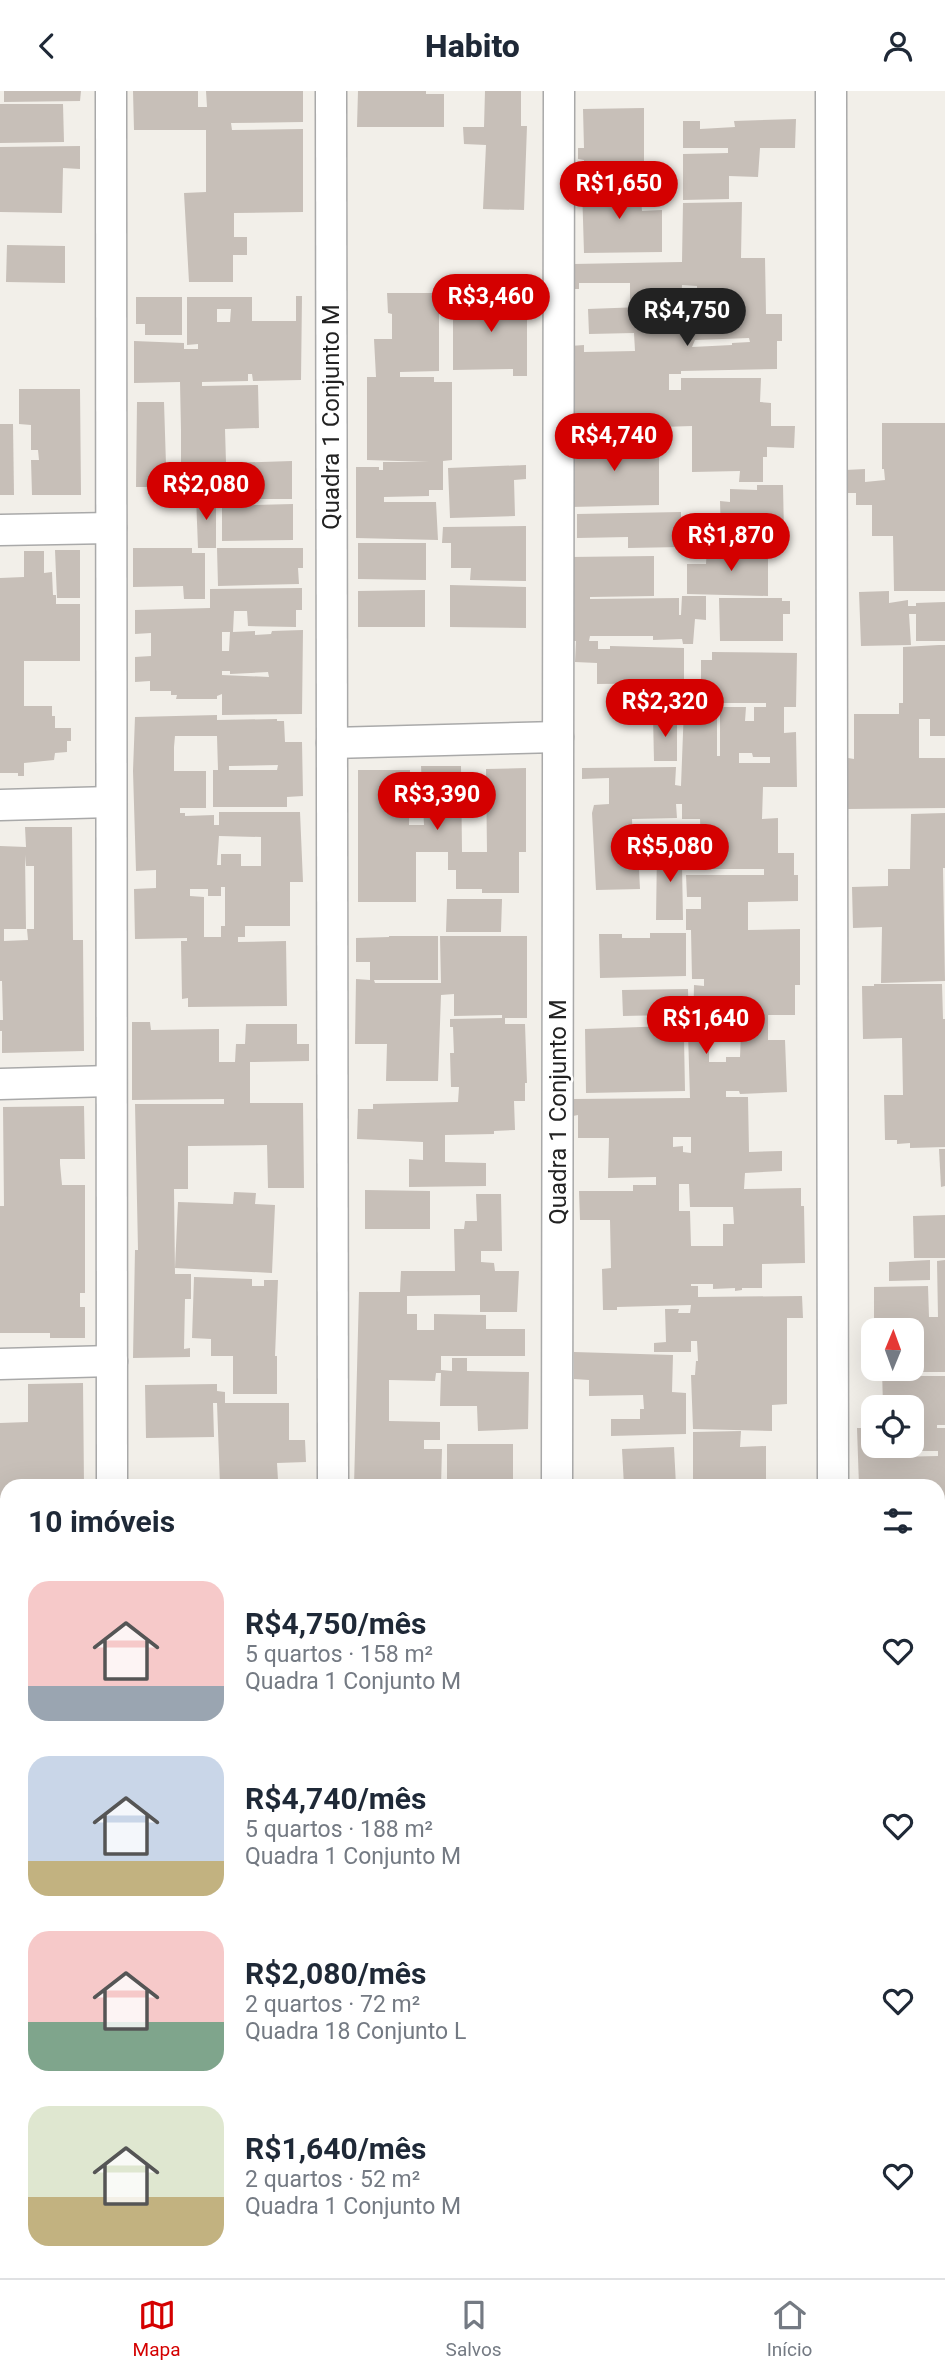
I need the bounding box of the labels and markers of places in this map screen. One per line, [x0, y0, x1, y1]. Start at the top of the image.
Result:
pin: R$1,650 [554, 162, 684, 221]
pin: R$3,460 [426, 275, 556, 334]
pin: R$4,750 [622, 289, 752, 348]
pin: R$4,740 [549, 413, 679, 473]
pin: R$2,080 [141, 463, 271, 522]
pin: R$1,870 [666, 513, 796, 573]
pin: R$2,320 [600, 679, 730, 739]
pin: R$3,390 [372, 773, 502, 832]
pin: R$5,080 [605, 825, 735, 884]
pin: R$1,640 [641, 997, 771, 1056]

